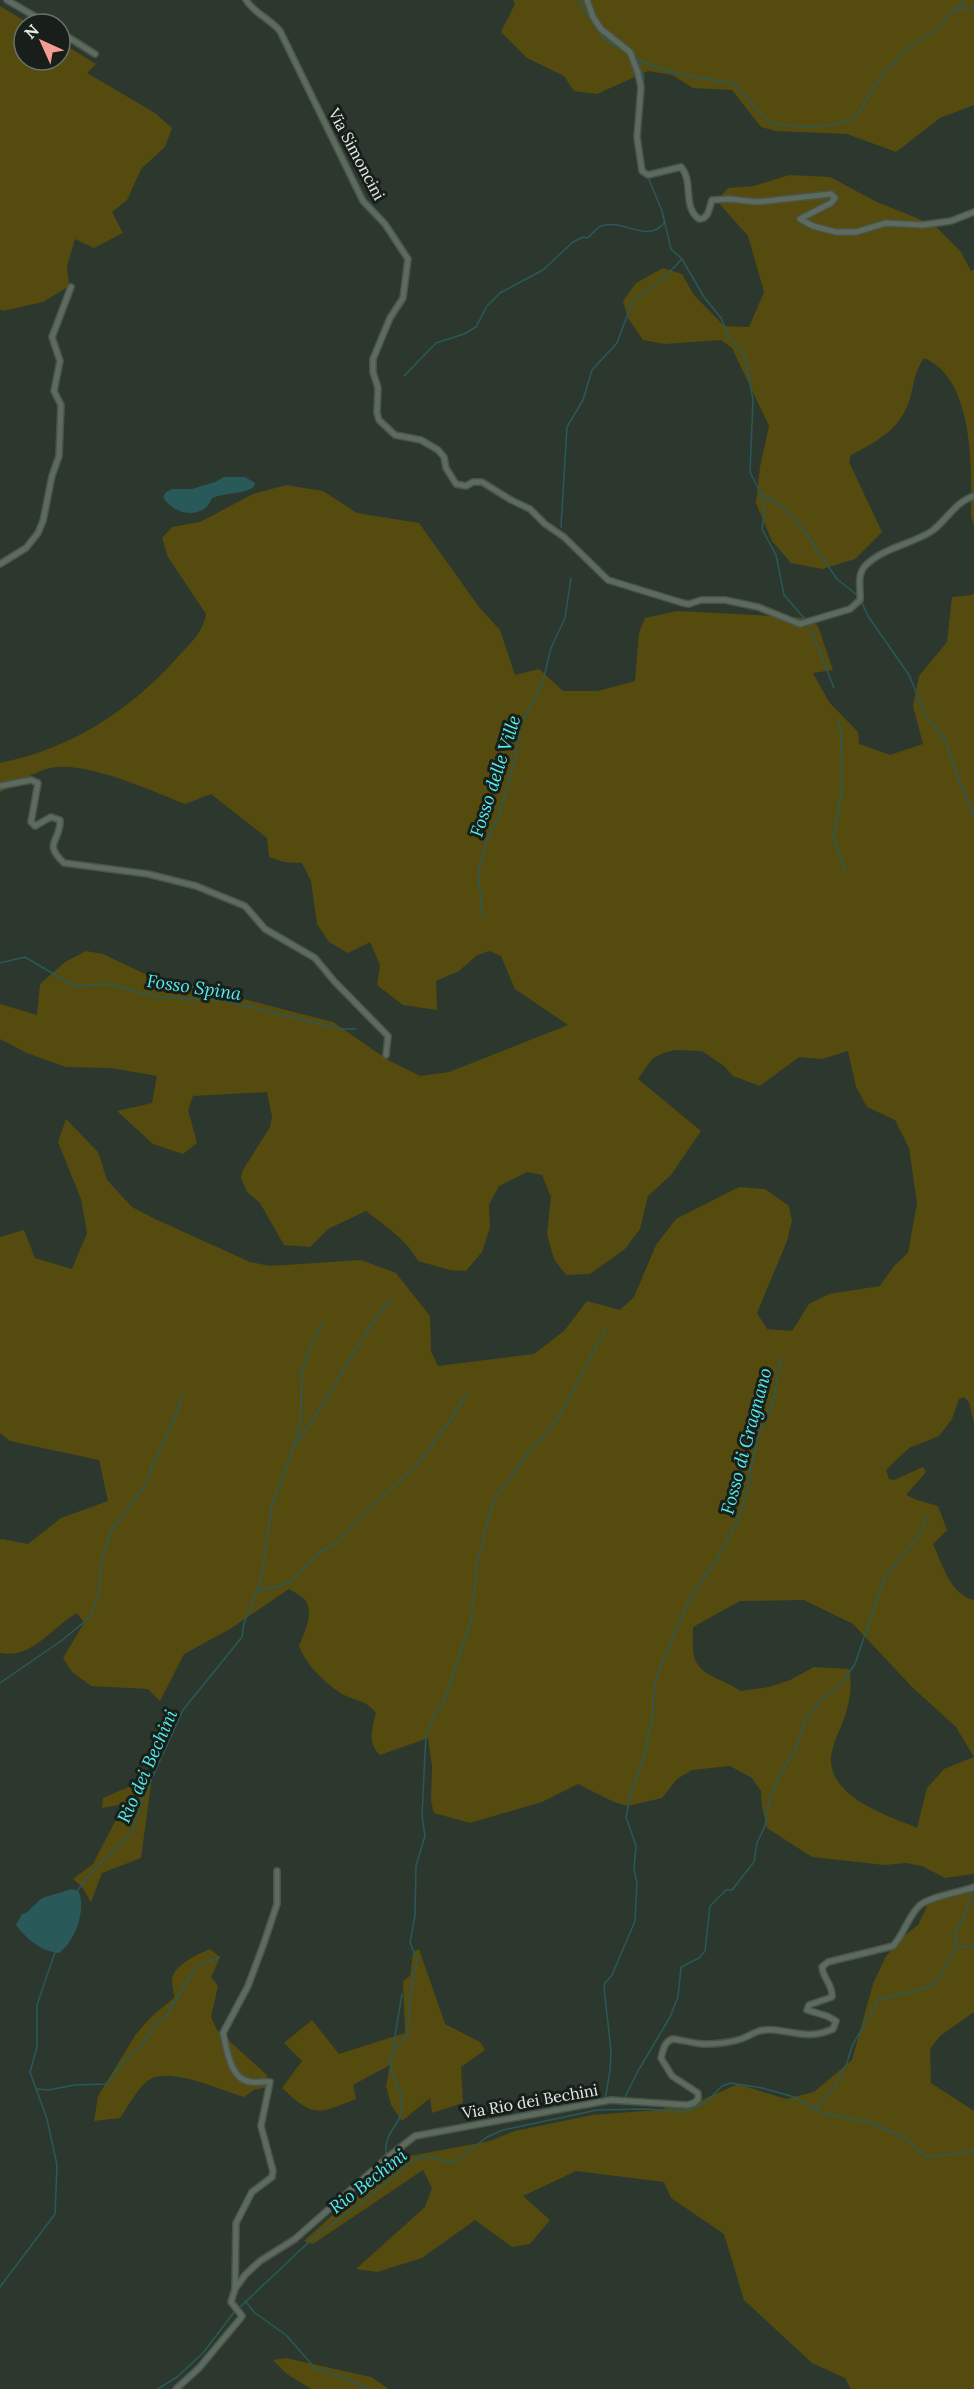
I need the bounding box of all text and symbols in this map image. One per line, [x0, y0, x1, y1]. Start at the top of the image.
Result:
north arrow [12, 12, 72, 72]
text: N [20, 20, 43, 43]
street label: Via Simoncini [324, 104, 390, 203]
water label: Fosso delle Ville [465, 712, 525, 840]
water label: Fosso Spina [145, 969, 243, 1005]
water label: Fosso di Gragnano [715, 1365, 777, 1517]
water label: Rio dei Bechini [112, 1706, 182, 1826]
street label: Via Rio dei Bechini [460, 2079, 599, 2123]
water label: Rio Bechini [324, 2143, 412, 2219]

